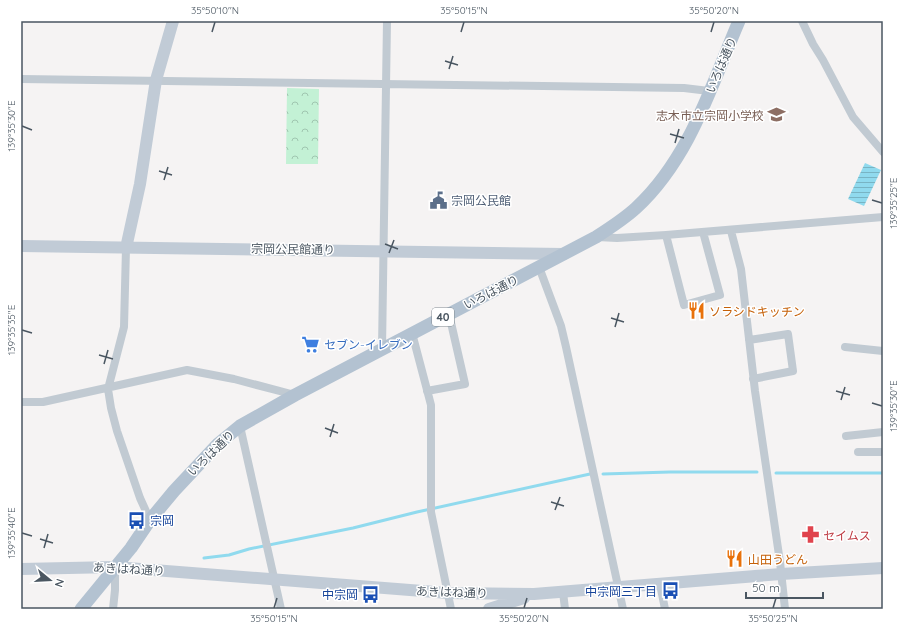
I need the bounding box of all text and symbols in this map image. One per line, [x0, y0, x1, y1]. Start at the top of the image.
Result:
text: 35°50'10"N [191, 4, 239, 17]
text: 35°50'15"N [440, 4, 488, 17]
text: 35°50'20"N [689, 4, 739, 17]
street label: いろは通り [702, 34, 740, 96]
text: 139°35'30"E [5, 100, 18, 152]
school or university icon: 志木市立宗岡小学校 [767, 105, 787, 125]
place label: 志木市立宗岡小学校 [656, 108, 764, 123]
text: 139°35'25"E [887, 177, 900, 228]
public building icon: 宗岡公民館 [428, 190, 448, 210]
place label: 宗岡公民館 [451, 193, 511, 208]
street label: 宗岡公民館通り [251, 241, 335, 257]
street label: いろは通り [461, 272, 521, 312]
restaurant icon: ソラシドキッチン [686, 301, 706, 321]
text: 139°35'35"E [5, 304, 18, 355]
place label: ソラシドキッチン [709, 304, 805, 319]
road number: 40 [432, 308, 454, 326]
supermarket icon: セブン-イレブン [301, 334, 321, 354]
place label: セブン-イレブン [324, 337, 413, 352]
text: 139°35'30"E [887, 380, 900, 432]
street label: いろは通り [184, 427, 238, 479]
text: 139°35'40"E [5, 507, 18, 559]
bus stop icon: 宗岡 [127, 510, 147, 530]
place label: 宗岡 [150, 513, 174, 528]
pharmacy icon: セイムス [800, 525, 820, 545]
place label: セイムス [823, 528, 871, 543]
restaurant icon: 山田うどん [725, 549, 745, 569]
place label: 山田うどん [748, 552, 808, 567]
north arrow [30, 560, 70, 600]
street label: あきはね通り [93, 560, 165, 578]
scale bar [746, 574, 823, 600]
text: N [52, 577, 67, 589]
text: 50 m [752, 580, 780, 595]
bus stop icon: 中宗岡三丁目 [660, 581, 680, 601]
street label: あきはね通り [416, 583, 488, 601]
bus stop icon: 中宗岡 [361, 584, 381, 604]
place label: 中宗岡三丁目 [585, 584, 657, 599]
place label: 中宗岡 [322, 587, 358, 602]
text: 35°50'15"N [250, 612, 298, 625]
text: 35°50'20"N [499, 612, 549, 625]
text: 35°50'25"N [748, 612, 798, 625]

